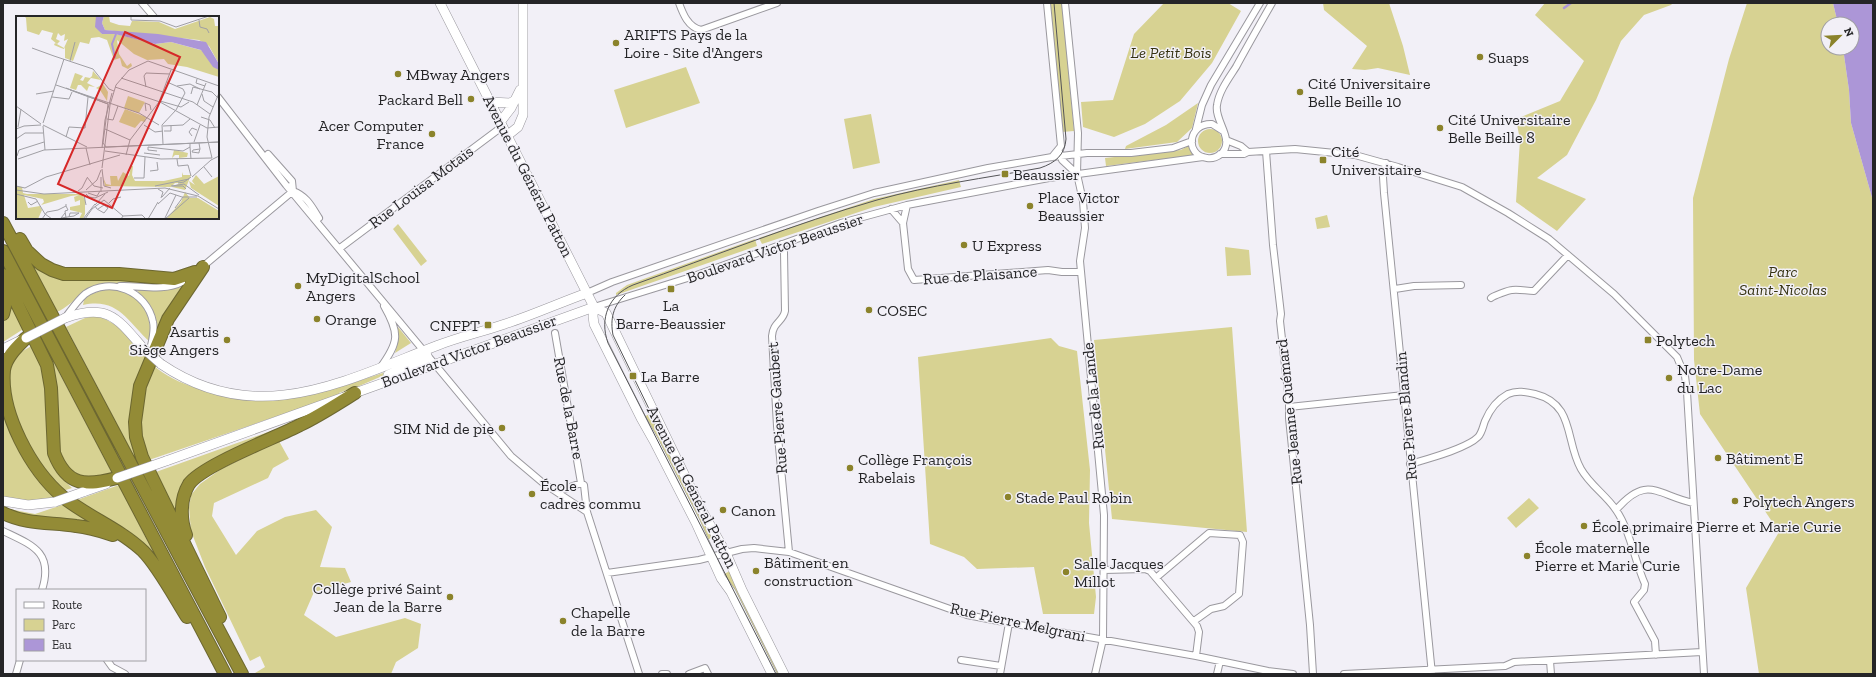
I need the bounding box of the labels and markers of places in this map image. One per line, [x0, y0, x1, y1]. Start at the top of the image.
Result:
place label: ARIFTS Pays de la Loire - Site d'Angers [624, 25, 763, 62]
marker: ARIFTS Pays de la Loire - Site d'Angers [611, 38, 621, 48]
place label: Suaps [1488, 48, 1529, 67]
marker: Suaps [1475, 52, 1485, 62]
place label: MBway Angers [406, 65, 510, 84]
marker: MBway Angers [393, 69, 403, 79]
place label: Cité Universitaire Belle Beille 10 [1308, 74, 1430, 111]
marker: Cité Universitaire Belle Beille 10 [1295, 87, 1305, 97]
place label: Packard Bell [378, 90, 463, 109]
marker: Packard Bell [466, 94, 476, 104]
place label: Cité Universitaire Belle Beille 8 [1448, 110, 1570, 147]
place label: Acer Computer France [319, 116, 424, 153]
marker: Cité Universitaire Belle Beille 8 [1435, 123, 1445, 133]
marker: Acer Computer France [427, 129, 437, 139]
place label: Cité Universitaire [1331, 142, 1422, 179]
marker: Cité Universitaire [1318, 155, 1328, 165]
place label: Beaussier [1013, 165, 1080, 184]
marker: Beaussier [1000, 169, 1010, 179]
place label: Place Victor Beaussier [1038, 188, 1120, 225]
marker: Place Victor Beaussier [1025, 201, 1035, 211]
place label: U Express [972, 236, 1042, 255]
marker: U Express [959, 240, 969, 250]
place label: MyDigitalSchool Angers [306, 268, 420, 305]
marker: MyDigitalSchool Angers [293, 281, 303, 291]
marker: La Barre-Beaussier [666, 284, 676, 294]
place label: La Barre-Beaussier [616, 296, 726, 333]
place label: COSEC [877, 301, 927, 320]
marker: COSEC [864, 305, 874, 315]
place label: Orange [325, 310, 377, 329]
marker: Orange [312, 314, 322, 324]
place label: CNFPT [430, 316, 480, 335]
marker: CNFPT [483, 320, 493, 330]
place label: Asartis Siège Angers [129, 322, 219, 359]
place label: Polytech [1656, 331, 1715, 350]
marker: Asartis Siège Angers [222, 335, 232, 345]
marker: Polytech [1643, 335, 1653, 345]
place label: Notre-Dame du Lac [1677, 360, 1762, 397]
place label: La Barre [641, 367, 699, 386]
marker: La Barre [628, 371, 638, 381]
marker: Notre-Dame du Lac [1664, 373, 1674, 383]
place label: SIM Nid de pie [393, 419, 494, 438]
marker: SIM Nid de pie [497, 423, 507, 433]
place label: Bâtiment E [1726, 449, 1803, 468]
place label: Collège François Rabelais [858, 450, 972, 487]
marker: Bâtiment E [1713, 453, 1723, 463]
marker: Collège François Rabelais [845, 463, 855, 473]
place label: École cadres commu [540, 476, 641, 513]
place label: Stade Paul Robin [1016, 488, 1133, 507]
marker: École cadres commu [527, 489, 537, 499]
marker: Stade Paul Robin [1003, 492, 1013, 502]
place label: Polytech Angers [1743, 492, 1855, 511]
marker: Polytech Angers [1730, 496, 1740, 506]
place label: Canon [731, 501, 776, 520]
marker: Canon [718, 505, 728, 515]
place label: École primaire Pierre et Marie Curie [1592, 517, 1841, 536]
marker: École primaire Pierre et Marie Curie [1579, 521, 1589, 531]
place label: École maternelle Pierre et Marie Curie [1535, 538, 1680, 575]
marker: École maternelle Pierre et Marie Curie [1522, 551, 1532, 561]
place label: Bâtiment en construction [764, 553, 853, 590]
place label: Salle Jacques Millot [1074, 554, 1164, 591]
marker: Bâtiment en construction [751, 566, 761, 576]
marker: Salle Jacques Millot [1061, 567, 1071, 577]
place label: Collège privé Saint Jean de la Barre [313, 579, 442, 616]
marker: Collège privé Saint Jean de la Barre [445, 592, 455, 602]
place label: Chapelle de la Barre [571, 603, 645, 640]
marker: Chapelle de la Barre [558, 616, 568, 626]

